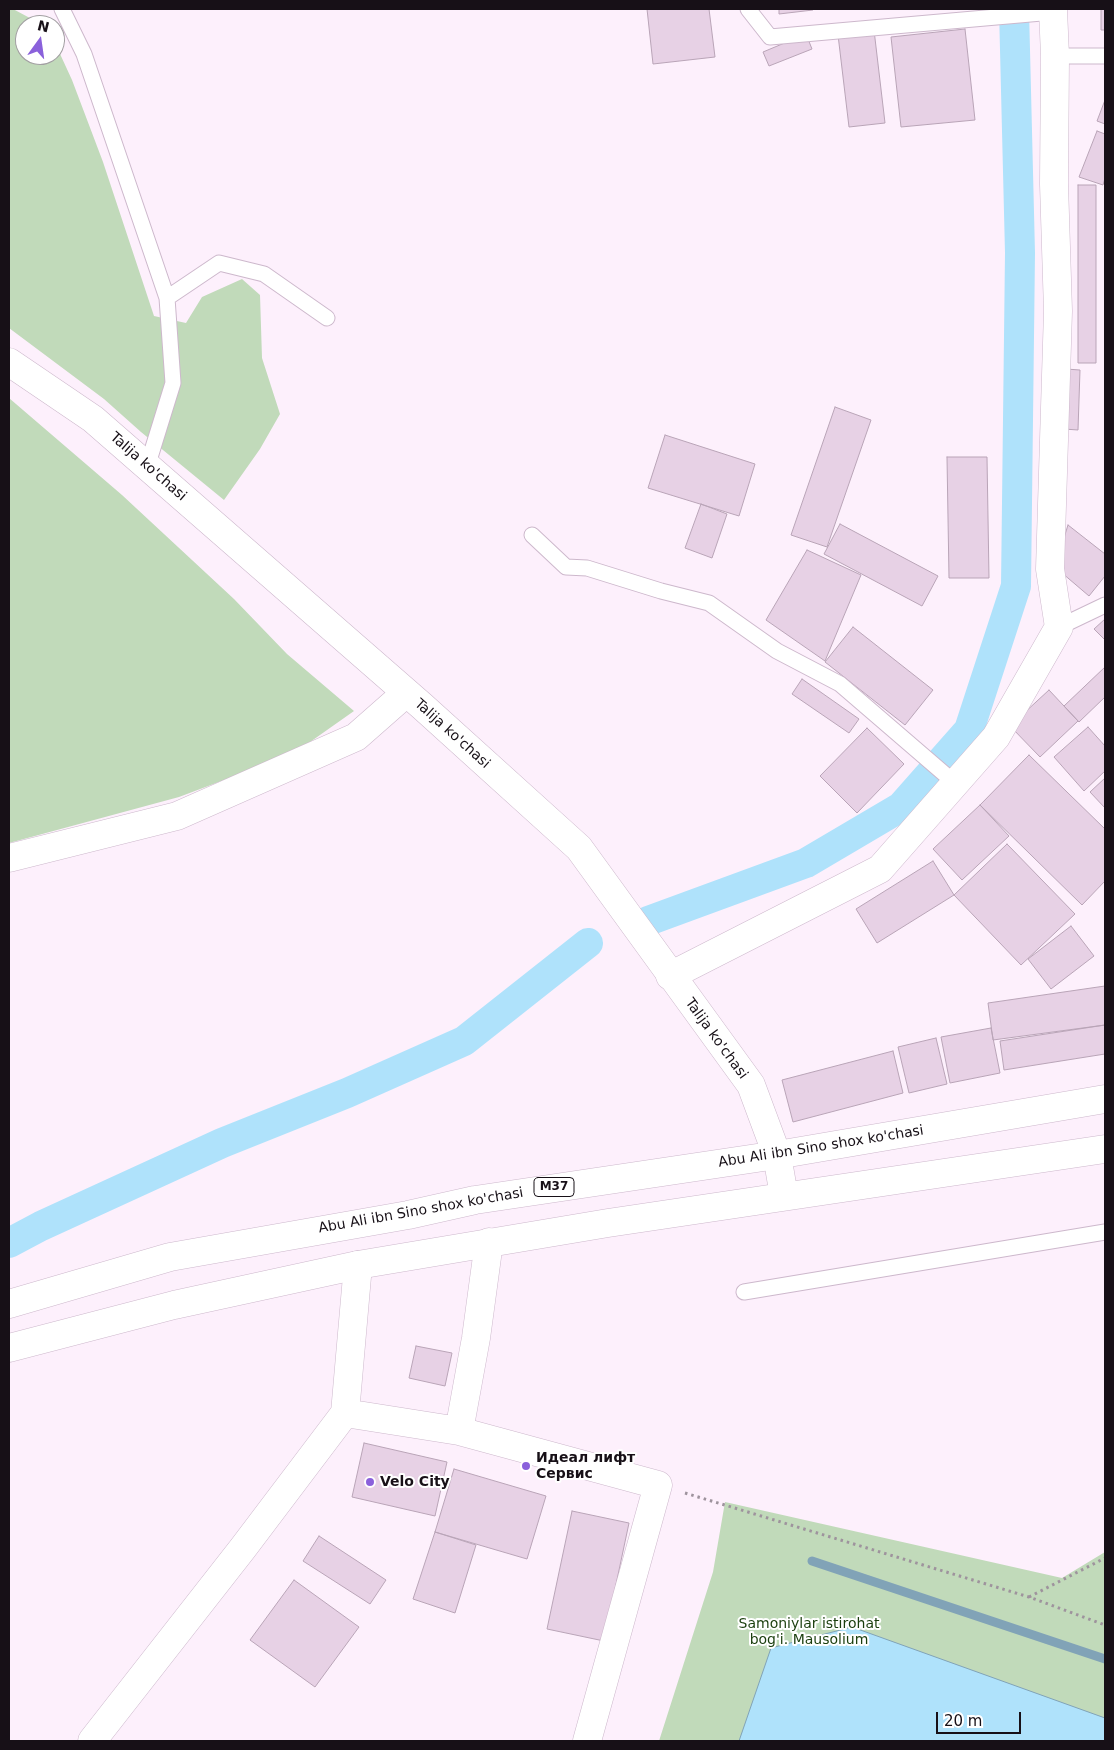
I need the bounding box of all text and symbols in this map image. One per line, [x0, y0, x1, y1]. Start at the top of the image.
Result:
north arrow [15, 15, 65, 65]
text: N [36, 17, 51, 36]
street label: Talija ko'chasi [106, 429, 190, 505]
street label: Talija ko'chasi [411, 696, 493, 772]
street label: Talija ko'chasi [681, 995, 751, 1083]
street label: Abu Ali ibn Sino shox ko'chasi [717, 1122, 925, 1172]
road number: M37 [534, 1178, 574, 1196]
street label: Abu Ali ibn Sino shox ko'chasi [317, 1185, 525, 1237]
place label: Идеал лифт Сервис [536, 1450, 635, 1482]
marker: Идеал лифт Сервис [520, 1460, 532, 1472]
place label: Velo City [380, 1474, 450, 1490]
marker: Velo City [364, 1476, 376, 1488]
park label: Samoniylar istirohat bog'i. Mausolium [739, 1616, 879, 1648]
scale bar [939, 1702, 1024, 1734]
text: 20 m [944, 1712, 982, 1730]

